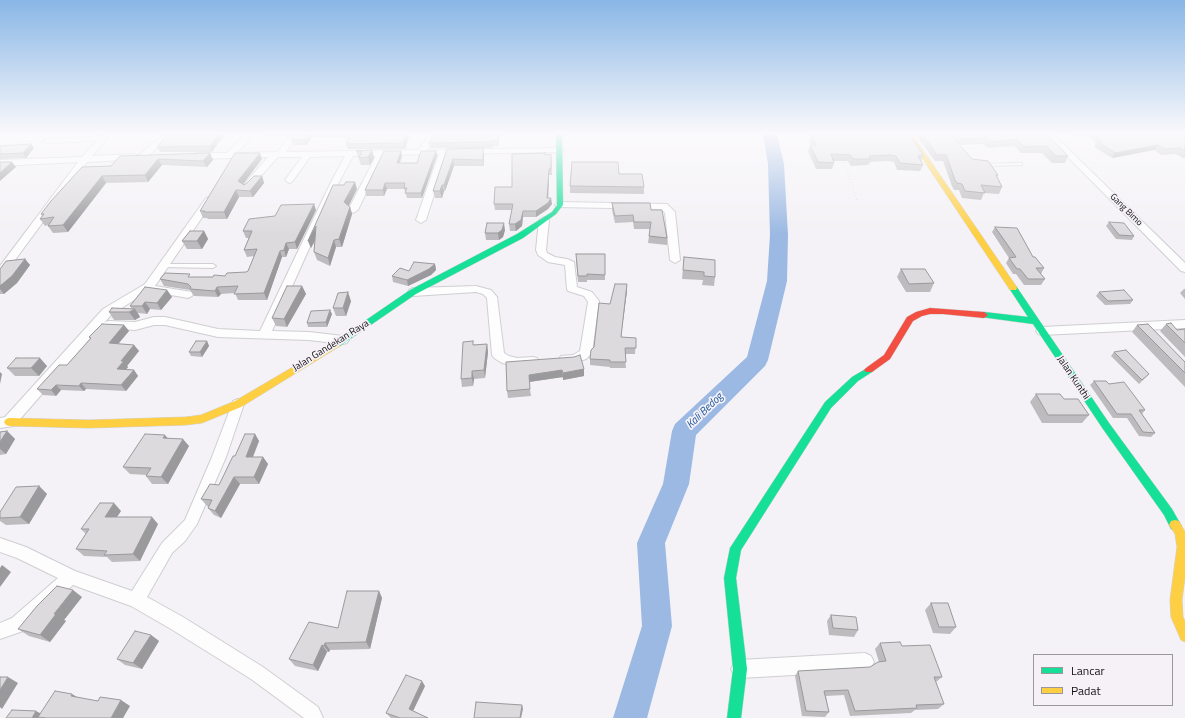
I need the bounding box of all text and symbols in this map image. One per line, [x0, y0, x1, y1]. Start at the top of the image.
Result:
street label: Gang Bimo [1108, 192, 1144, 228]
street label: Jalan Gandekan Raya [291, 318, 371, 374]
street label: Jalan Kunthi [1054, 354, 1092, 402]
water label: Kali Bedog [684, 390, 726, 432]
legend [1033, 654, 1173, 706]
text: Lancar [1071, 661, 1105, 680]
text: Padat [1071, 681, 1101, 700]

